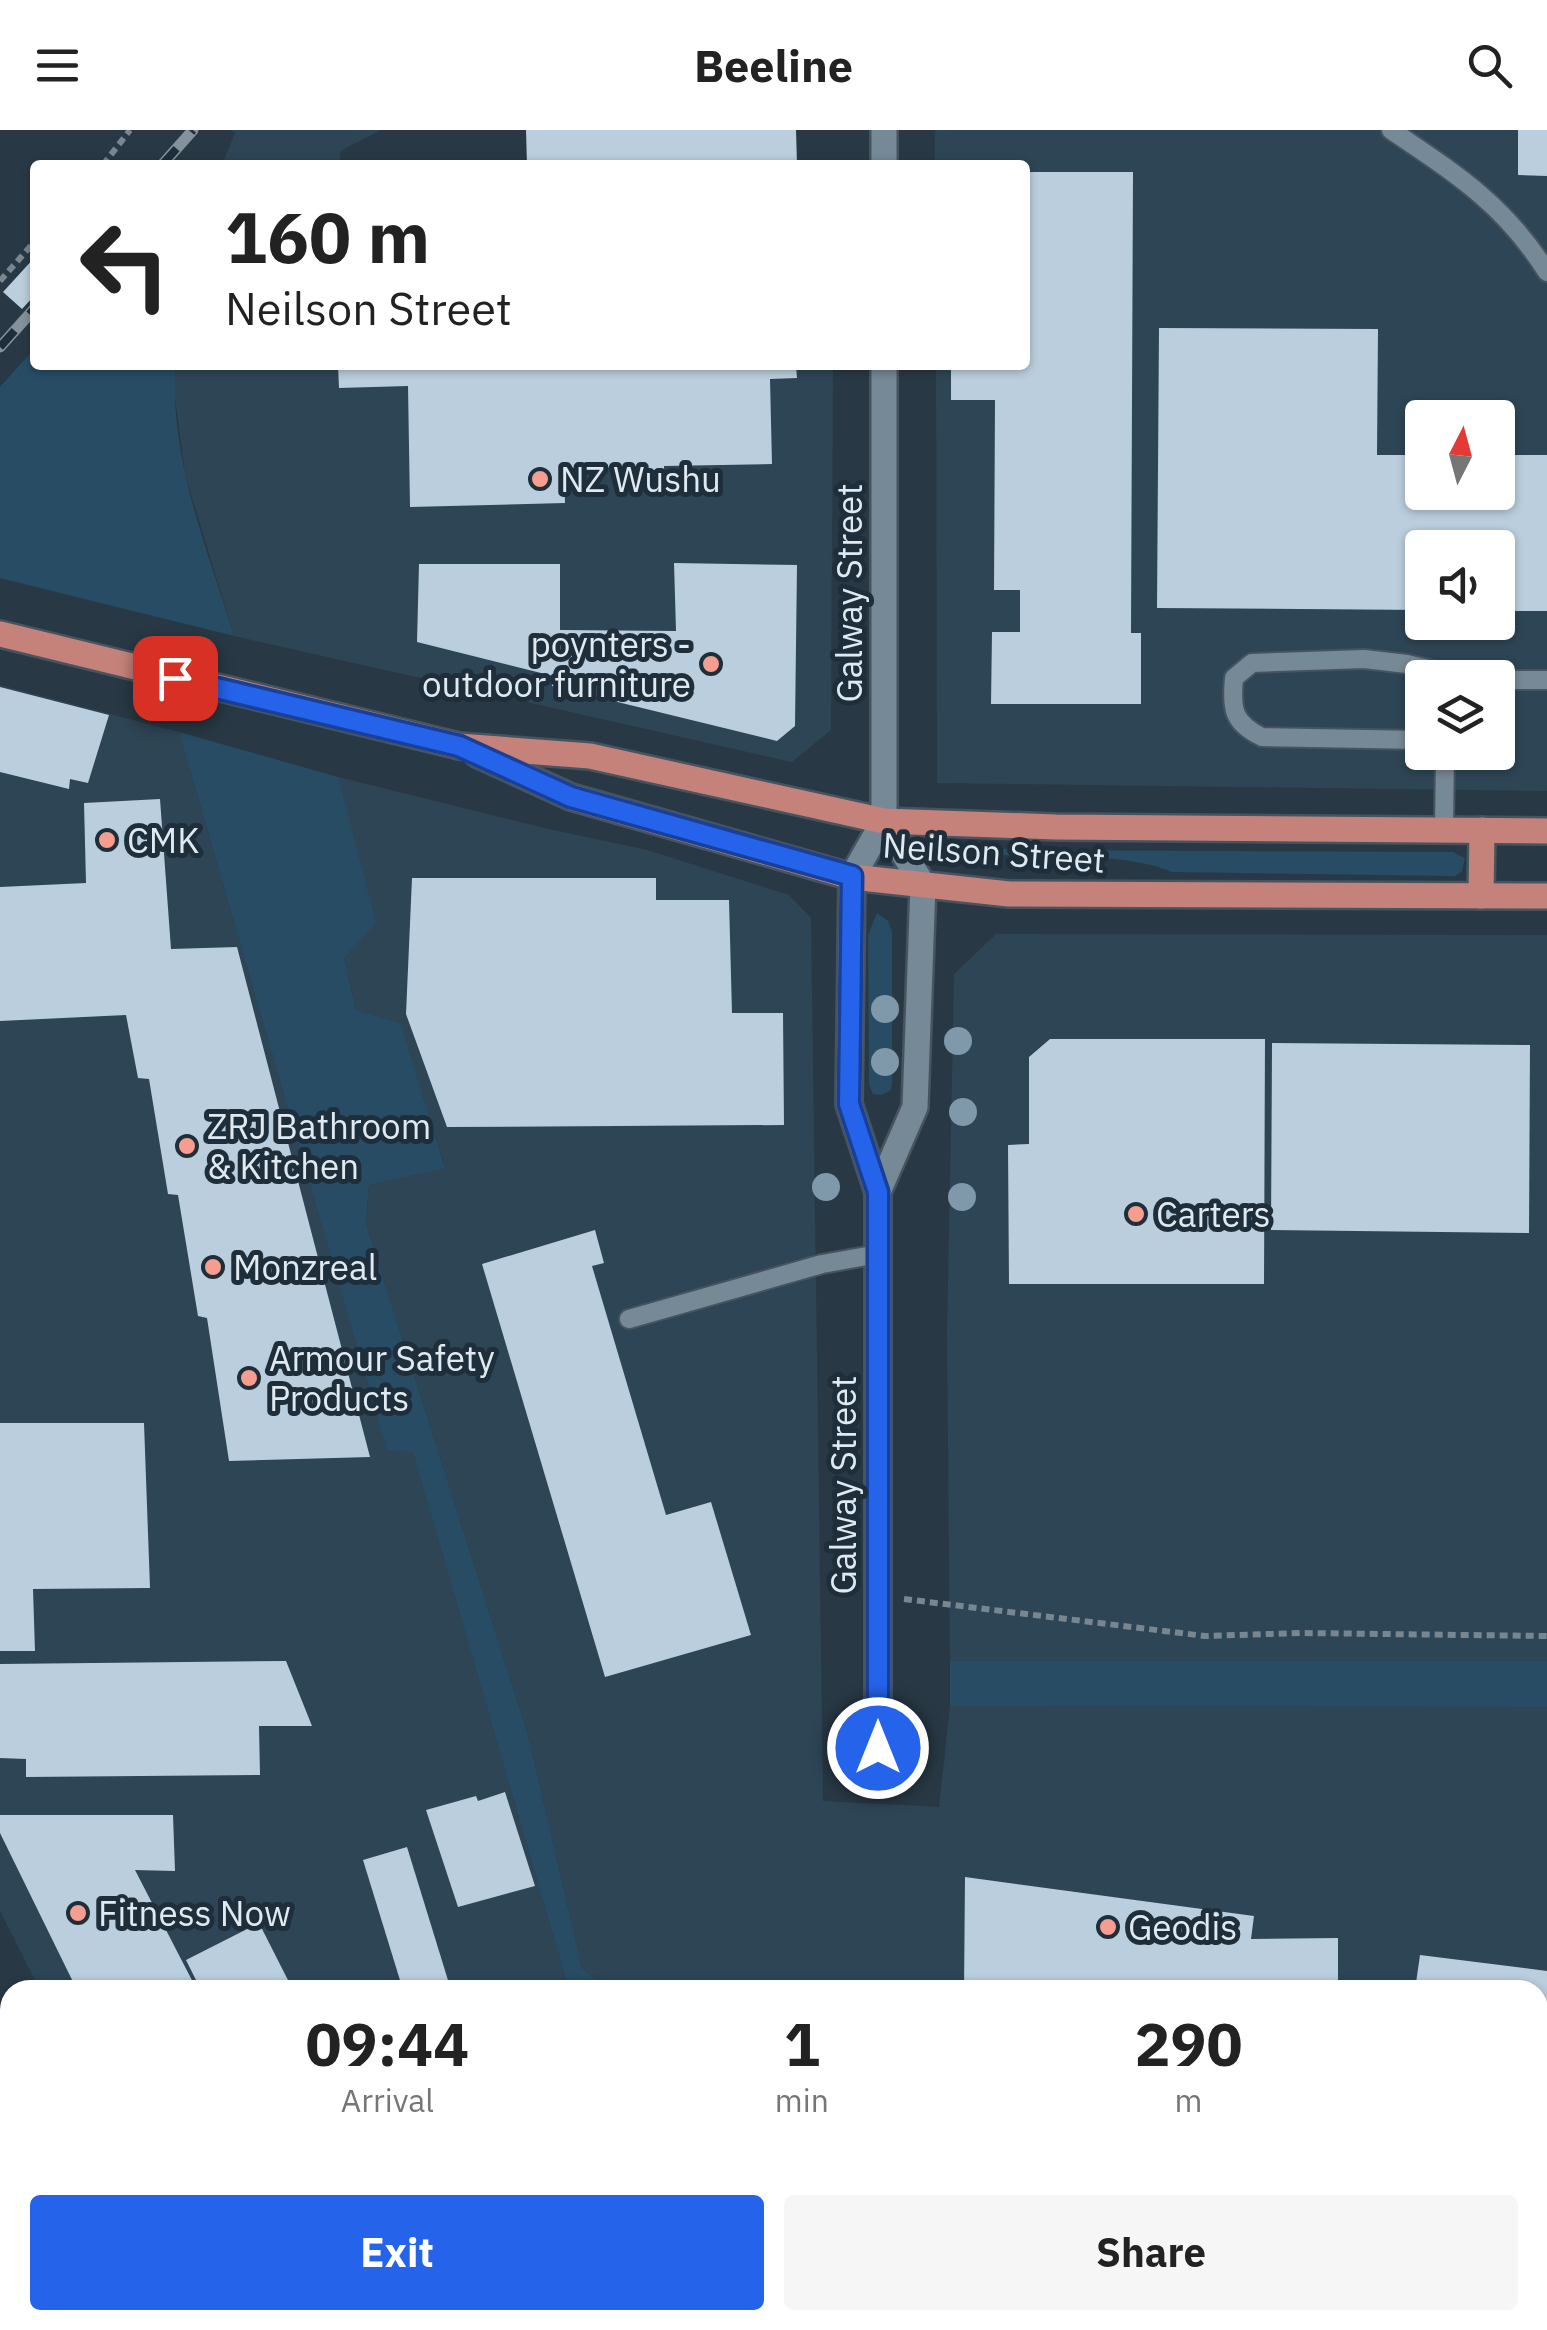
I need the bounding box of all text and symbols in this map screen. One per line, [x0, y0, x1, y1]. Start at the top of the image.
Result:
text: Beeline [694, 36, 853, 94]
icon: menu [30, 38, 85, 93]
icon: search [1462, 38, 1517, 93]
text: 160 m [225, 191, 430, 282]
icon: left [60, 200, 190, 330]
text: Neilson Street [225, 279, 512, 337]
north arrow [1405, 400, 1515, 510]
map controls [1405, 400, 1515, 770]
place label: NZ Wushu [560, 456, 721, 502]
marker: NZ Wushu [529, 468, 551, 490]
street label: Galway Street [826, 483, 872, 703]
button: sound [1405, 530, 1515, 640]
place label: poynters - outdoor furniture [422, 621, 691, 707]
pin [133, 636, 218, 721]
icon: arrive [148, 651, 203, 706]
marker: poynters - outdoor furniture [700, 653, 722, 675]
button: layers [1405, 660, 1515, 770]
place label: CMK [127, 817, 199, 863]
street label: Neilson Street [881, 821, 1107, 883]
marker: CMK [96, 829, 118, 851]
place label: ZRJ Bathroom & Kitchen [207, 1103, 431, 1189]
marker: ZRJ Bathroom & Kitchen [176, 1135, 198, 1157]
place label: Carters [1156, 1191, 1271, 1237]
marker: Carters [1125, 1203, 1147, 1225]
place label: Monzreal [233, 1244, 377, 1290]
marker: Monzreal [202, 1256, 224, 1278]
place label: Armour Safety Products [269, 1335, 495, 1421]
marker: Armour Safety Products [238, 1367, 260, 1389]
street label: Galway Street [820, 1375, 866, 1595]
position arrow [826, 1696, 930, 1800]
place label: Fitness Now [98, 1890, 291, 1936]
marker: Fitness Now [67, 1902, 89, 1924]
place label: Geodis [1128, 1904, 1237, 1950]
marker: Geodis [1097, 1916, 1119, 1938]
text: 09:44 [306, 2004, 469, 2083]
text: 1 [784, 2004, 820, 2083]
text: 290 [1134, 2004, 1242, 2083]
text: Arrival [341, 2079, 434, 2121]
text: min [775, 2079, 829, 2121]
text: m [1175, 2079, 1202, 2121]
button: Exit [30, 2195, 764, 2310]
button: Share [784, 2195, 1518, 2310]

